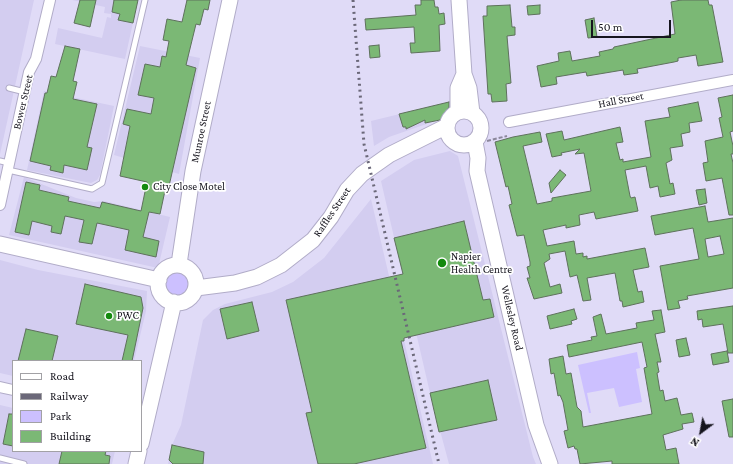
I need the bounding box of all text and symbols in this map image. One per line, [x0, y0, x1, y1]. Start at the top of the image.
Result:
scale bar [593, 12, 673, 38]
text: 50 m [598, 20, 622, 34]
street label: Bower Street [10, 73, 36, 131]
street label: Hall Street [597, 89, 645, 111]
street label: Munroe Street [188, 100, 214, 164]
place label: City Close Motel [153, 180, 225, 194]
marker: City Close Motel [140, 182, 150, 192]
street label: Raffles Street [311, 185, 353, 239]
place label: Napier Health Centre [451, 250, 512, 276]
marker: Napier Health Centre [436, 257, 448, 269]
street label: Wellesley Road [498, 284, 526, 352]
place label: PWC [117, 309, 139, 323]
marker: PWC [104, 311, 114, 321]
legend [12, 360, 142, 452]
text: Road [50, 369, 74, 383]
text: Railway [50, 389, 88, 403]
text: Park [50, 409, 71, 423]
north arrow [681, 412, 721, 452]
text: Building [50, 429, 91, 443]
text: N [688, 435, 701, 449]

